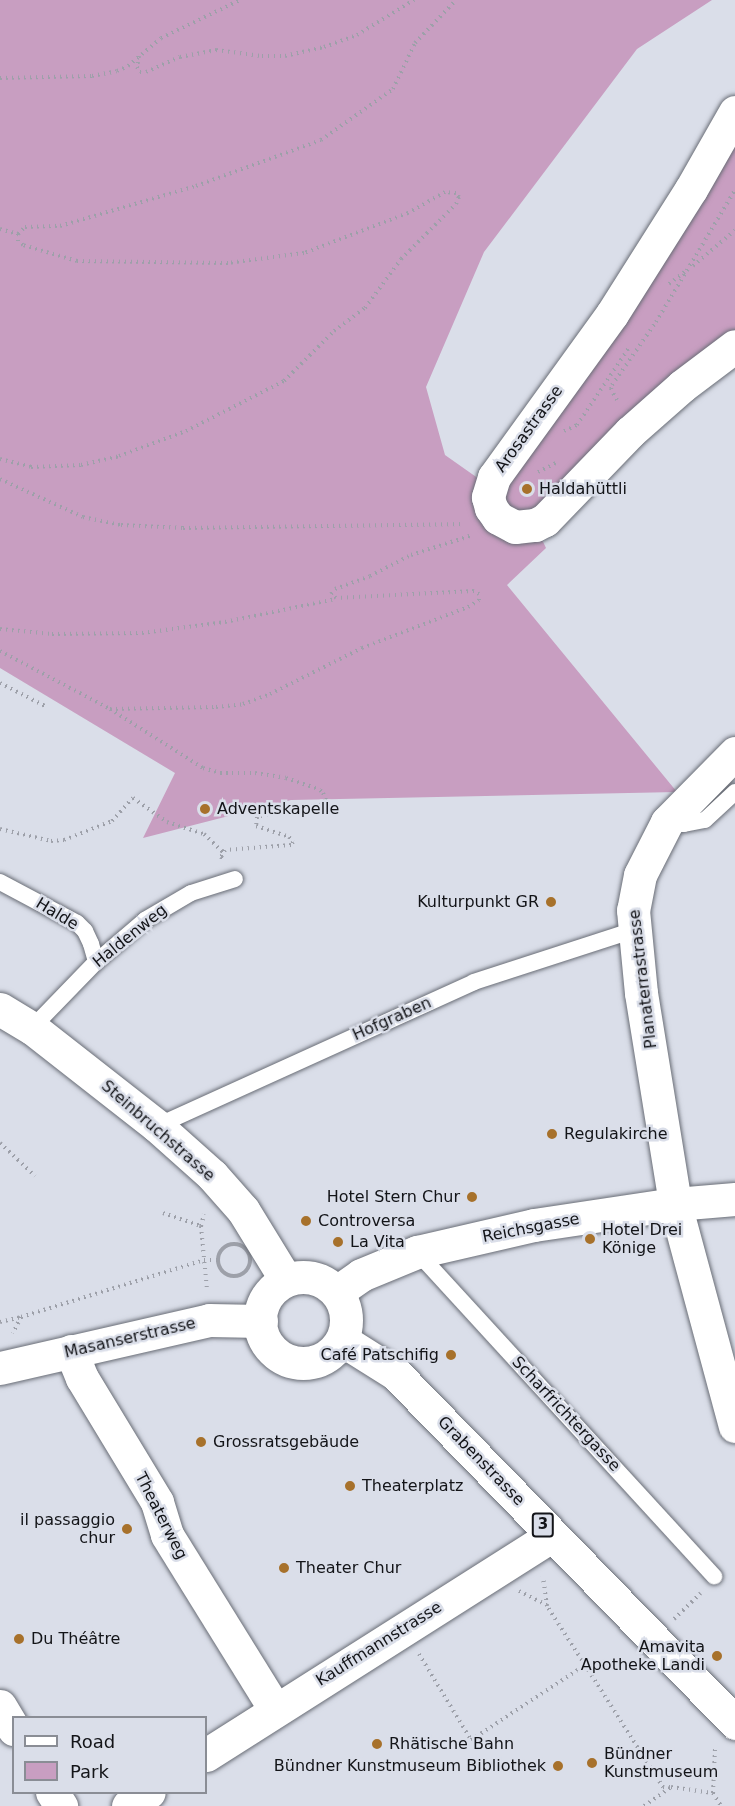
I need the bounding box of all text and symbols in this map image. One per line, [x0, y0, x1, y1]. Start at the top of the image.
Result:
street label: Arosastrasse [491, 382, 567, 476]
place label: Haldahüttli [539, 479, 627, 499]
marker: Haldahüttli [520, 482, 534, 496]
place label: Adventskapelle [217, 799, 339, 819]
marker: Adventskapelle [198, 802, 212, 816]
place label: Kulturpunkt GR [417, 892, 539, 912]
street label: Halde [32, 894, 82, 934]
marker: Kulturpunkt GR [544, 895, 558, 909]
street label: Haldenweg [89, 900, 171, 972]
street label: Planaterrastrasse [625, 908, 661, 1050]
street label: Hofgraben [350, 993, 434, 1045]
street label: Steinbruchstrasse [97, 1076, 219, 1186]
place label: Regulakirche [564, 1124, 668, 1144]
marker: Regulakirche [545, 1127, 559, 1141]
place label: Hotel Stern Chur [327, 1187, 460, 1207]
marker: Hotel Stern Chur [465, 1190, 479, 1204]
street label: Reichsgasse [481, 1209, 581, 1247]
place label: Controversa [318, 1211, 415, 1231]
marker: Controversa [299, 1214, 313, 1228]
place label: Hotel Drei Könige [602, 1220, 682, 1258]
place label: La Vita [350, 1232, 405, 1252]
marker: Hotel Drei Könige [583, 1232, 597, 1246]
marker: La Vita [331, 1235, 345, 1249]
street label: Masanserstrasse [62, 1314, 198, 1362]
place label: Café Patschifig [320, 1345, 439, 1365]
marker: Café Patschifig [444, 1348, 458, 1362]
street label: Scharfrichtergasse [508, 1353, 624, 1475]
street label: Grabenstrasse [434, 1412, 528, 1510]
place label: Grossratsgebäude [213, 1432, 359, 1452]
marker: Grossratsgebäude [194, 1435, 208, 1449]
street label: Theaterweg [131, 1469, 191, 1563]
place label: Theaterplatz [362, 1476, 463, 1496]
marker: Theaterplatz [343, 1479, 357, 1493]
place label: il passaggio chur [20, 1510, 115, 1548]
road number: 3 [531, 1513, 555, 1537]
marker: il passaggio chur [120, 1522, 134, 1536]
place label: Theater Chur [296, 1558, 401, 1578]
marker: Theater Chur [277, 1561, 291, 1575]
street label: Kauffmannstrasse [313, 1598, 445, 1690]
place label: Du Théâtre [31, 1629, 120, 1649]
marker: Du Théâtre [12, 1632, 26, 1646]
place label: Amavita Apotheke Landi [581, 1637, 705, 1675]
marker: Amavita Apotheke Landi [710, 1649, 724, 1663]
legend [12, 1716, 207, 1794]
text: Road [70, 1731, 115, 1752]
place label: Rhätische Bahn [389, 1734, 514, 1754]
marker: Rhätische Bahn [370, 1737, 384, 1751]
place label: Bündner Kunstmuseum [604, 1744, 718, 1782]
place label: Bündner Kunstmuseum Bibliothek [274, 1756, 546, 1776]
marker: Bündner Kunstmuseum [585, 1756, 599, 1770]
marker: Bündner Kunstmuseum Bibliothek [551, 1759, 565, 1773]
text: Park [70, 1761, 109, 1782]

